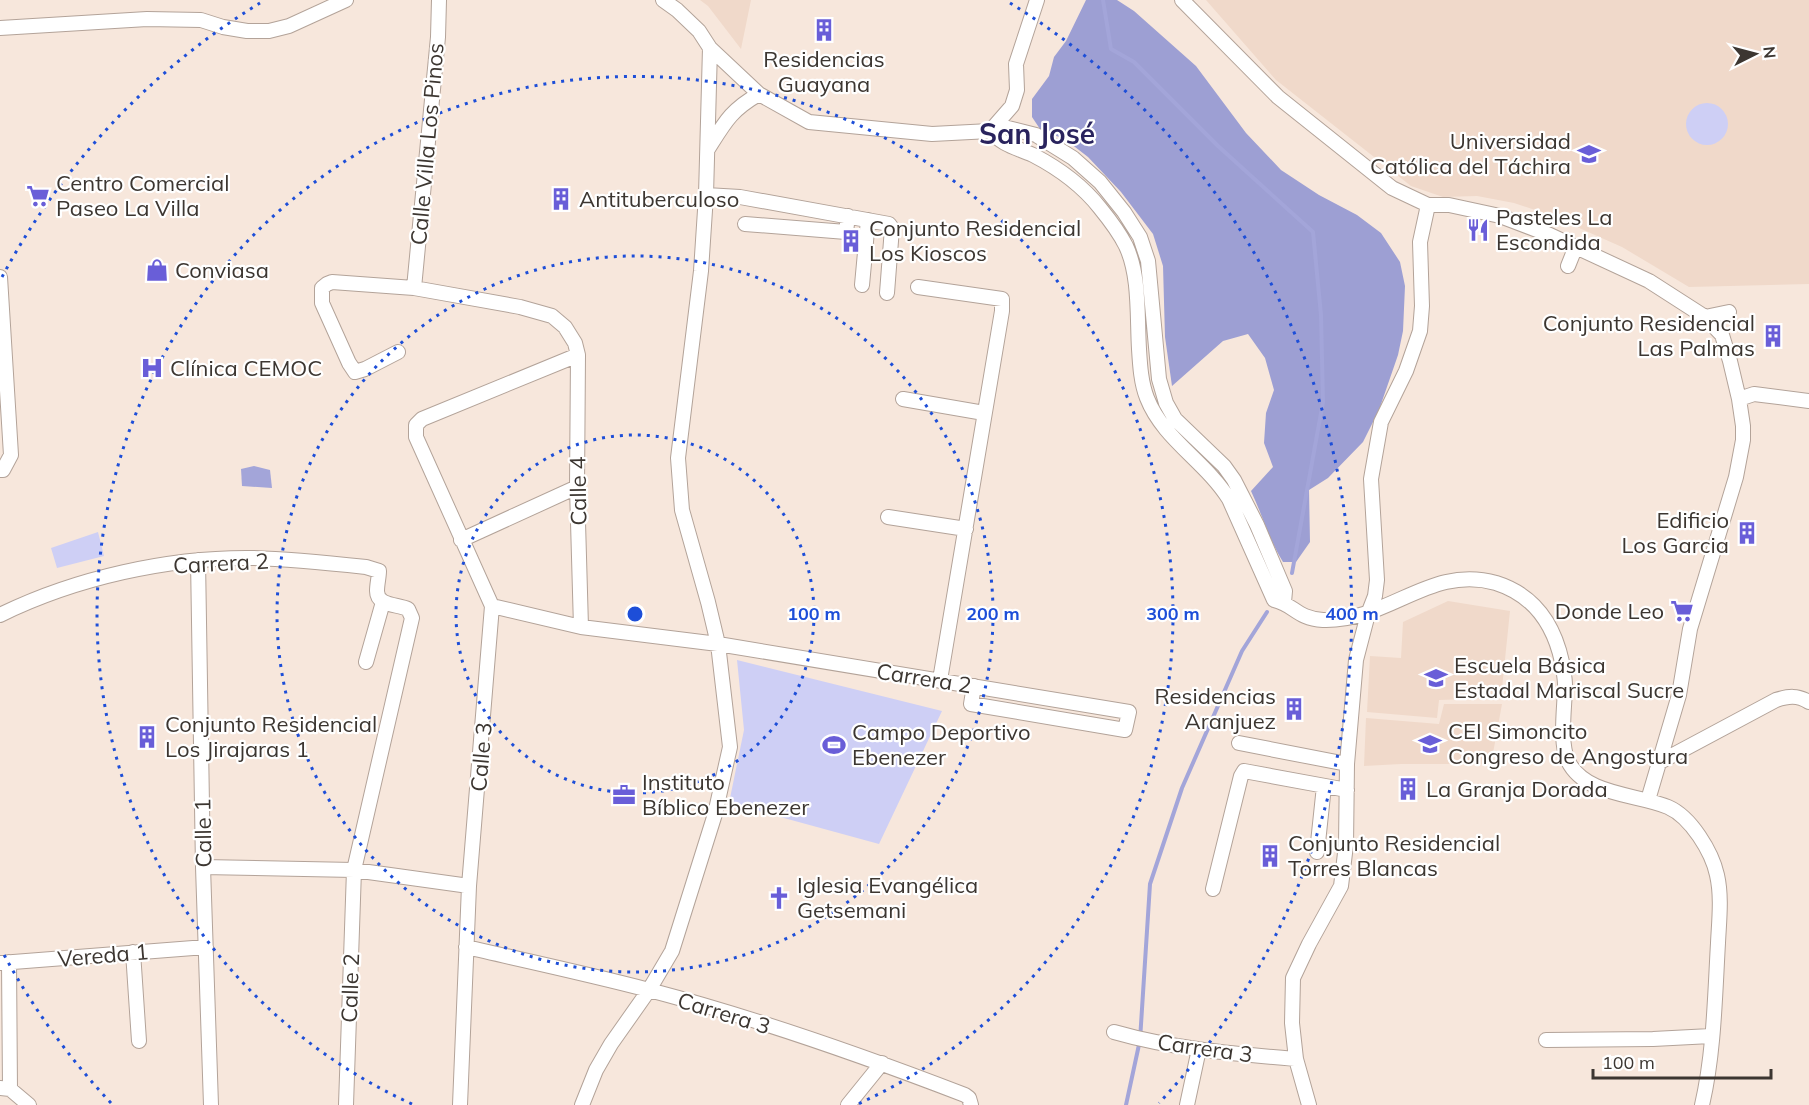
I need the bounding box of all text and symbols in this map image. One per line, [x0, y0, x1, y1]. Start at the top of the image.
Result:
building icon: Residencias Guayana [811, 17, 837, 43]
north arrow [1725, 24, 1785, 84]
street label: Calle Villa Los Pinos [404, 42, 450, 246]
place label: Residencias Guayana [763, 45, 885, 98]
text: N [1759, 45, 1780, 59]
district label: San José [979, 116, 1095, 151]
place label: Universidad Católica del Táchira [1370, 127, 1571, 180]
school or university icon: Universidad Católica del Táchira [1576, 141, 1602, 167]
place label: Centro Comercial Paseo La Villa [56, 169, 230, 222]
supermarket icon: Centro Comercial Paseo La Villa [25, 183, 51, 209]
place label: Antituberculoso [579, 185, 739, 213]
building icon: Antituberculoso [548, 186, 574, 212]
place label: Pasteles La Escondida [1496, 203, 1612, 256]
place label: Conjunto Residencial Los Kioscos [869, 214, 1081, 267]
restaurant icon: Pasteles La Escondida [1465, 217, 1491, 243]
building icon: Conjunto Residencial Los Kioscos [838, 228, 864, 254]
place label: Conviasa [175, 256, 269, 284]
shop icon: Conviasa [144, 257, 170, 283]
place label: Conjunto Residencial Las Palmas [1543, 309, 1755, 362]
building icon: Conjunto Residencial Las Palmas [1760, 323, 1786, 349]
place label: Clínica CEMOC [170, 354, 322, 382]
hospital icon: Clínica CEMOC [139, 355, 165, 381]
street label: Calle 4 [563, 456, 593, 526]
place label: Edificio Los Garcia [1621, 506, 1729, 559]
building icon: Edificio Los Garcia [1734, 520, 1760, 546]
street label: Carrera 2 [172, 547, 270, 579]
place label: Donde Leo [1555, 597, 1664, 625]
supermarket icon: Donde Leo [1669, 598, 1695, 624]
text: 100 m [787, 602, 841, 625]
text: 200 m [966, 602, 1020, 625]
text: 300 m [1146, 602, 1200, 625]
text: 400 m [1325, 602, 1379, 625]
centre of rings [625, 604, 645, 624]
place label: Escuela Básica Estadal Mariscal Sucre [1454, 651, 1684, 704]
street label: Carrera 2 [875, 657, 973, 699]
school or university icon: Escuela Básica Estadal Mariscal Sucre [1423, 665, 1449, 691]
place label: Residencias Aranjuez [1155, 682, 1276, 735]
building icon: Residencias Aranjuez [1281, 696, 1307, 722]
place label: Conjunto Residencial Los Jirajaras 1 [165, 710, 377, 763]
place label: CEI Simoncito Congreso de Angostura [1448, 717, 1688, 770]
place label: Campo Deportivo Ebenezer [852, 718, 1030, 771]
street label: Calle 3 [464, 721, 498, 793]
building icon: Conjunto Residencial Los Jirajaras 1 [134, 724, 160, 750]
school or university icon: CEI Simoncito Congreso de Angostura [1417, 731, 1443, 757]
sports icon: Campo Deportivo Ebenezer [821, 732, 847, 758]
place label: Instituto Bíblico Ebenezer [642, 768, 809, 821]
place label: La Granja Dorada [1426, 775, 1608, 803]
building icon: La Granja Dorada [1395, 776, 1421, 802]
office icon: Instituto Bíblico Ebenezer [611, 782, 637, 808]
street label: Calle 1 [188, 798, 218, 868]
place label: Conjunto Residencial Torres Blancas [1288, 829, 1500, 882]
building icon: Conjunto Residencial Torres Blancas [1257, 843, 1283, 869]
place label: Iglesia Evangélica Getsemani [797, 871, 978, 924]
church icon: Iglesia Evangélica Getsemani [766, 885, 792, 911]
street label: Vereda 1 [56, 937, 150, 973]
street label: Calle 2 [335, 953, 365, 1023]
street label: Carrera 3 [674, 986, 774, 1040]
street label: Carrera 3 [1156, 1027, 1254, 1069]
scale bar [1593, 1042, 1772, 1080]
text: 100 m [1602, 1051, 1655, 1074]

